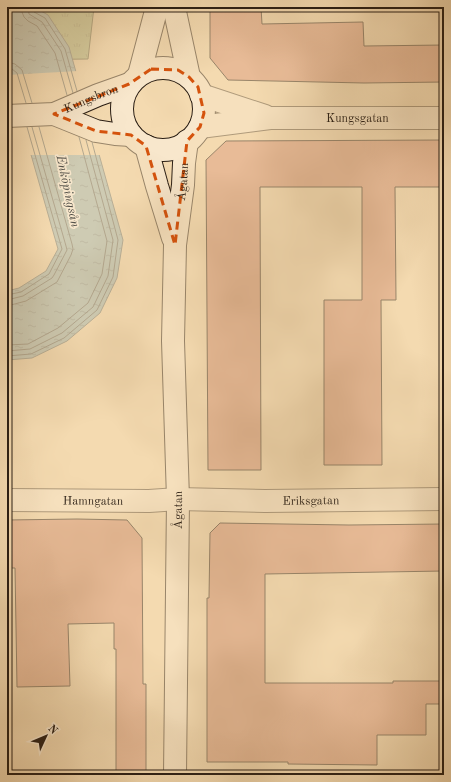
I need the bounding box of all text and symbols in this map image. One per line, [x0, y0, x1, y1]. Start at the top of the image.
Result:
street label: Kungsbron [62, 83, 120, 116]
street label: Kungsgatan [326, 113, 389, 125]
water label: Enköpingsån [53, 153, 82, 229]
street label: Ågatan [172, 162, 191, 202]
street label: Ågatan [169, 490, 185, 529]
street label: Hamngatan [63, 495, 124, 508]
street label: Eriksgatan [282, 495, 340, 508]
north arrow [26, 716, 66, 756]
text: N [45, 723, 59, 737]

